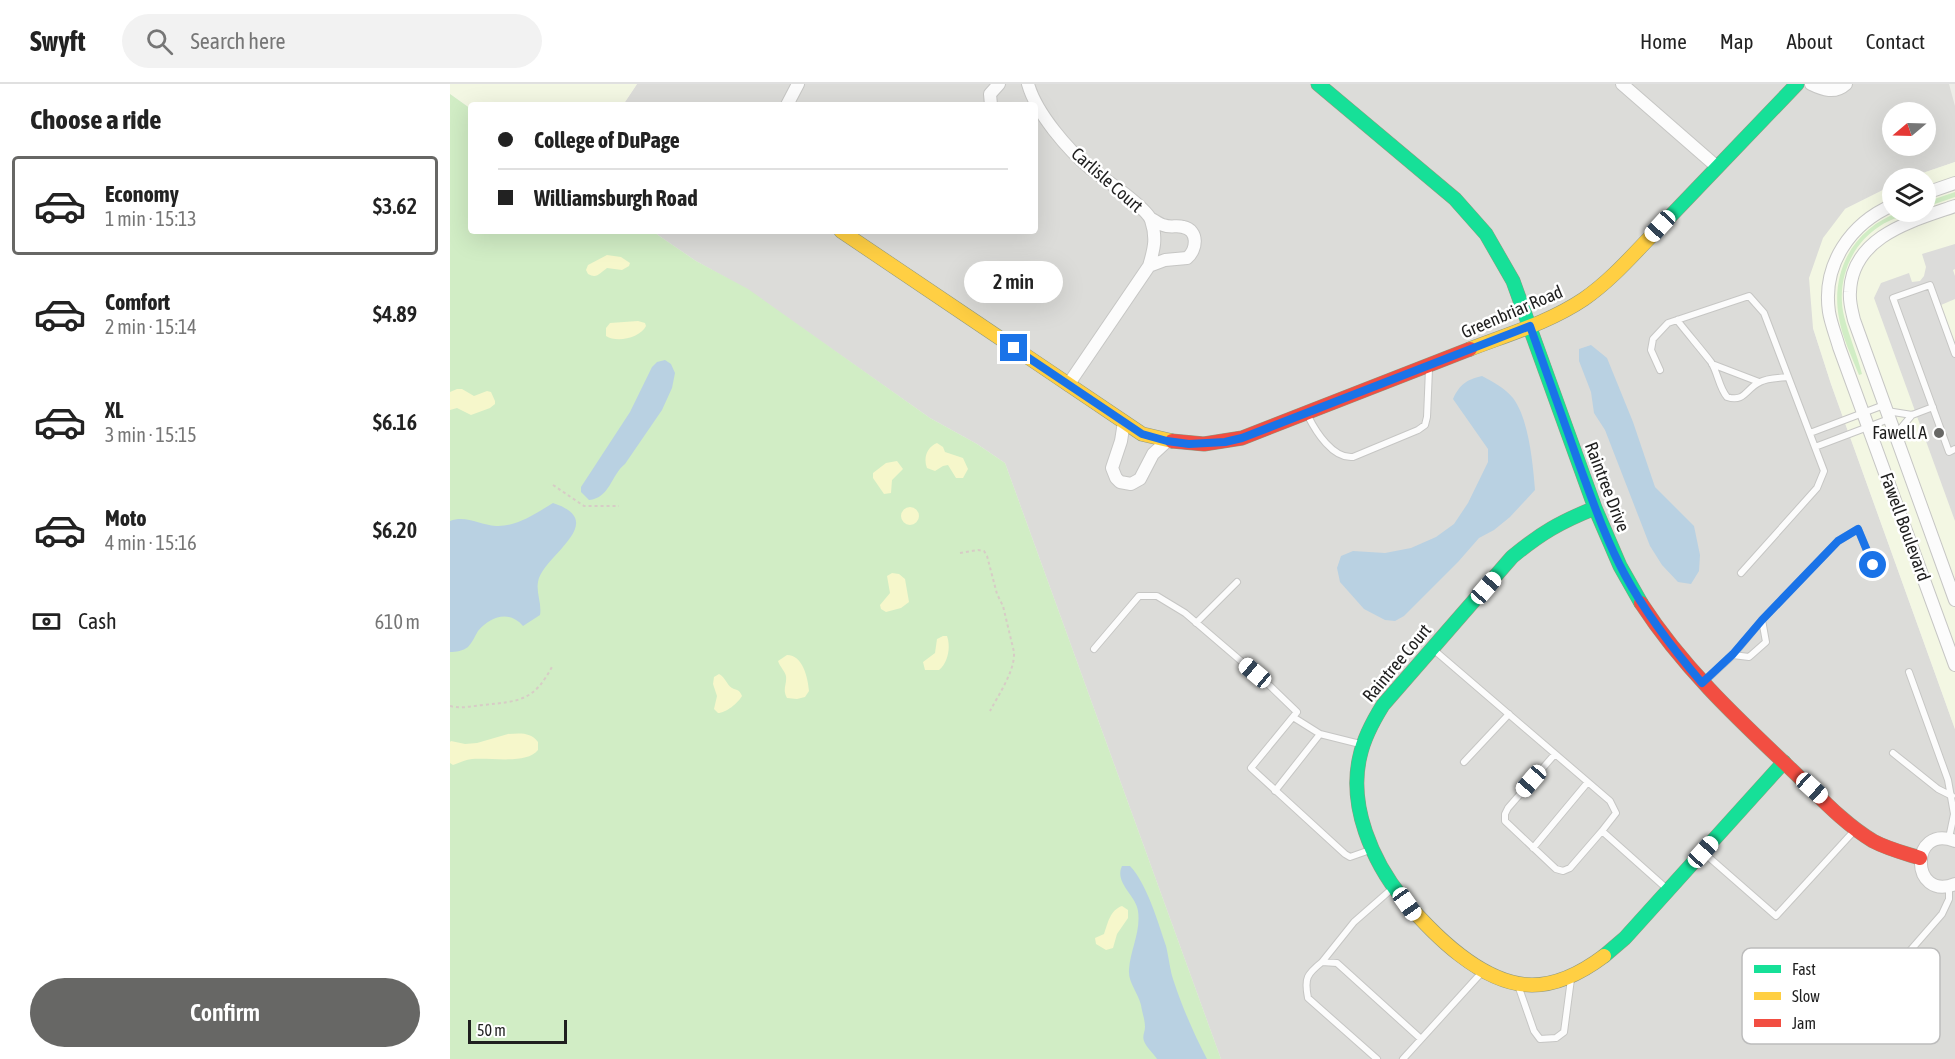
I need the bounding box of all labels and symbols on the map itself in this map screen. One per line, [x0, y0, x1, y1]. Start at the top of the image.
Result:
north arrow [1882, 102, 1936, 156]
street label: Carlisle Court [1067, 143, 1147, 216]
car [1641, 207, 1679, 245]
callout: 2 min [964, 261, 1064, 303]
street label: Greenbriar Road [1458, 281, 1566, 342]
route end [1000, 334, 1027, 361]
place label: Fawell A [1872, 422, 1927, 443]
marker: Fawell A [1932, 426, 1946, 440]
street label: Raintree Drive [1581, 439, 1634, 535]
street label: Fawell Boulevard [1876, 470, 1935, 584]
route start [1859, 551, 1886, 578]
car [1467, 569, 1505, 607]
street label: Raintree Court [1358, 620, 1435, 706]
car [1235, 655, 1275, 691]
car [1512, 762, 1550, 800]
car [1793, 769, 1831, 807]
car [1684, 833, 1722, 871]
car [1389, 884, 1425, 924]
legend [1742, 948, 1940, 1044]
text: Fast [1792, 960, 1816, 978]
text: Slow [1792, 987, 1820, 1005]
text: Jam [1792, 1014, 1816, 1032]
scale bar [468, 1017, 567, 1044]

